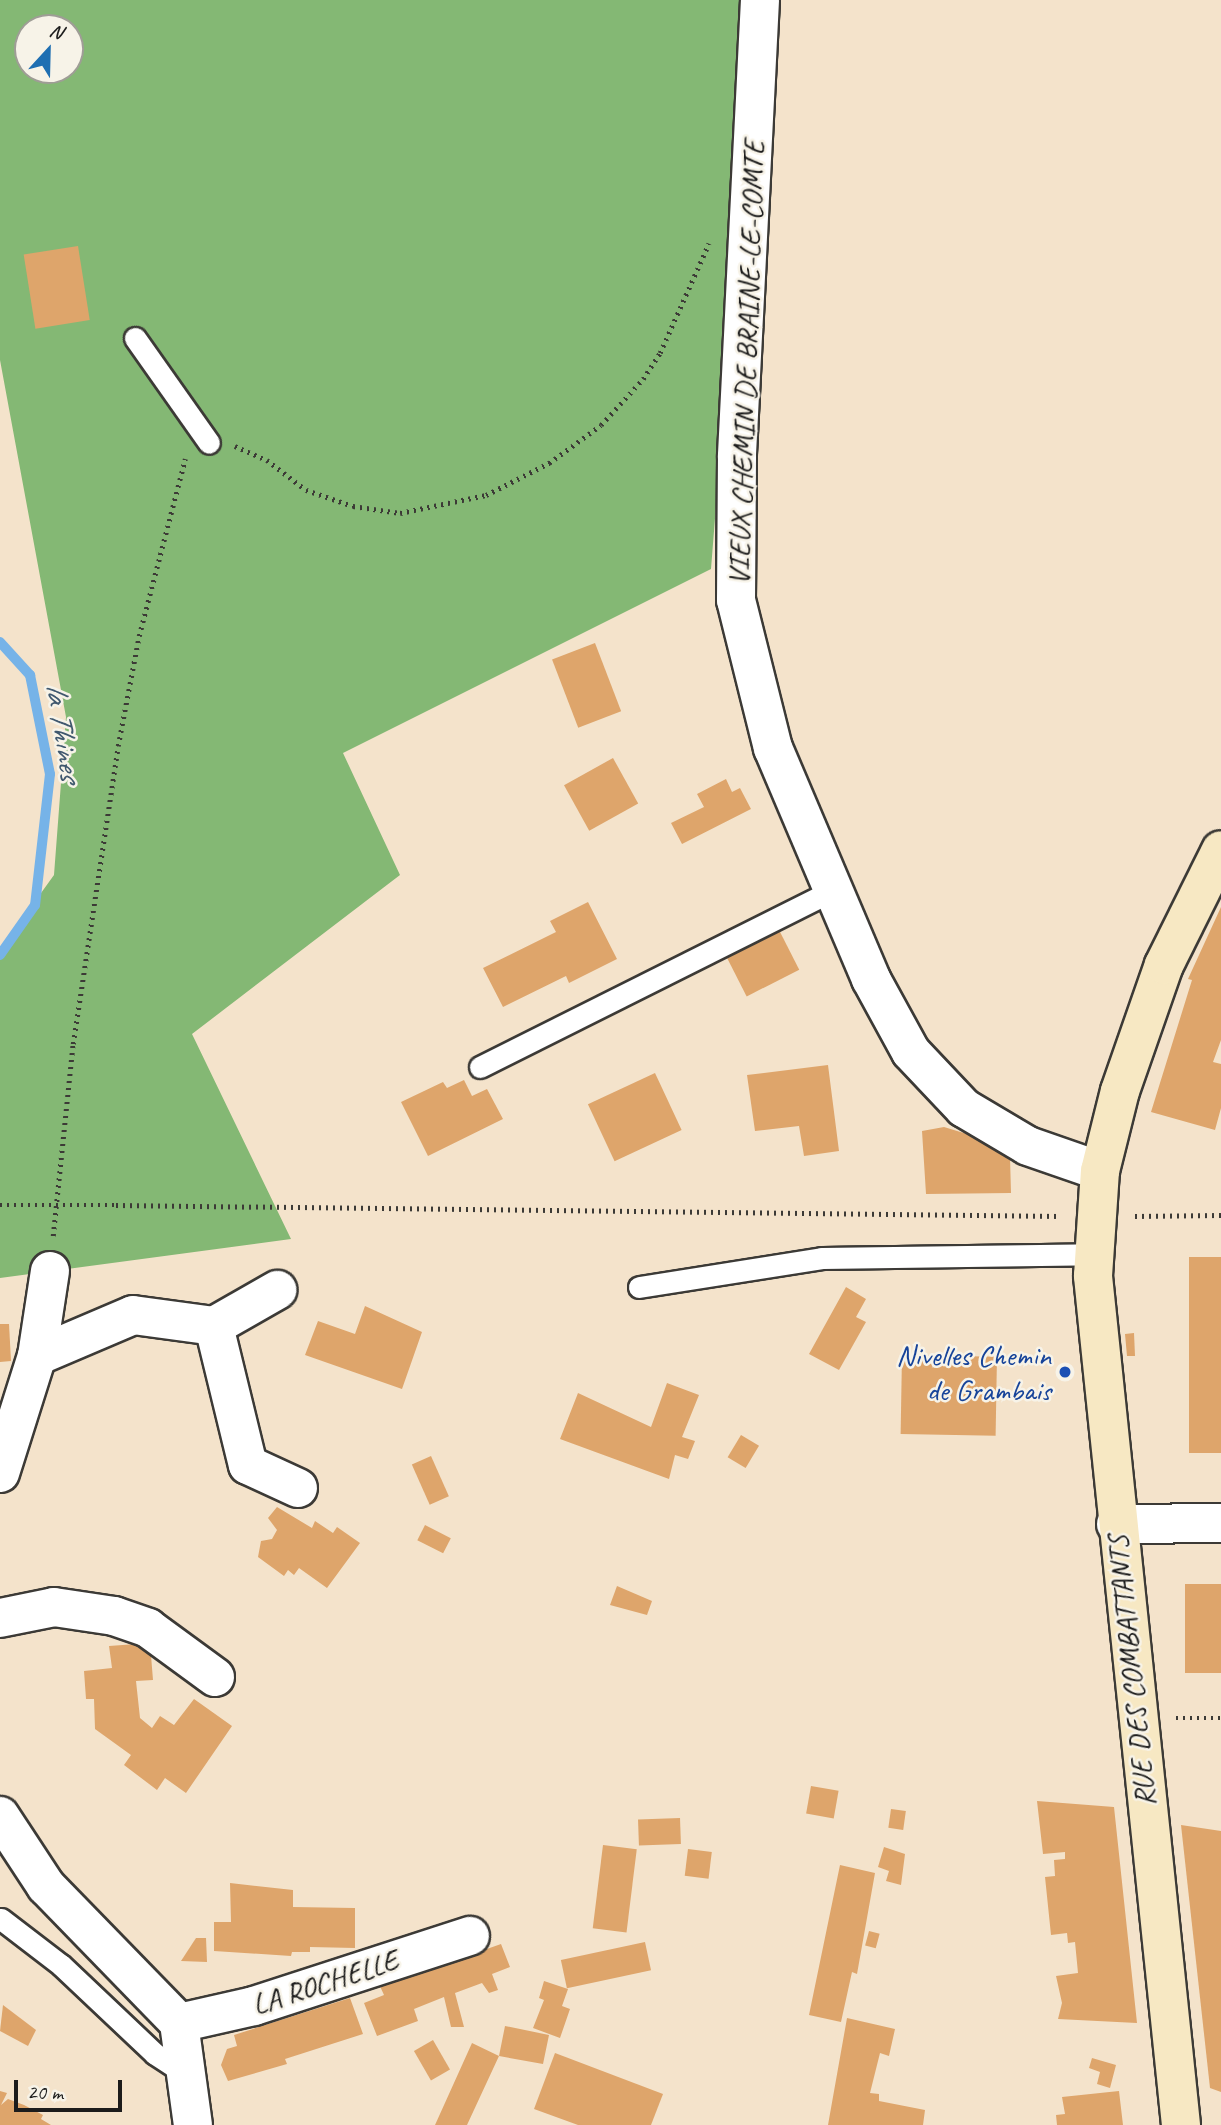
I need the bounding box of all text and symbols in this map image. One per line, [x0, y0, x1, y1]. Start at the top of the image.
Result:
north arrow [14, 14, 84, 84]
text: N [46, 18, 66, 45]
street label: VIEUX CHEMIN DE BRAINE-LE-COMTE [720, 140, 772, 586]
water label: la Thines [36, 680, 90, 784]
place label: Nivelles Chemin de Grambais [894, 1337, 1051, 1408]
marker: Nivelles Chemin de Grambais [1057, 1364, 1073, 1380]
street label: RUE DES COMBATTANTS [1099, 1533, 1163, 1809]
street label: LA ROCHELLE [247, 1941, 403, 2023]
scale bar [18, 2066, 126, 2110]
text: 20 m [27, 2079, 63, 2105]

